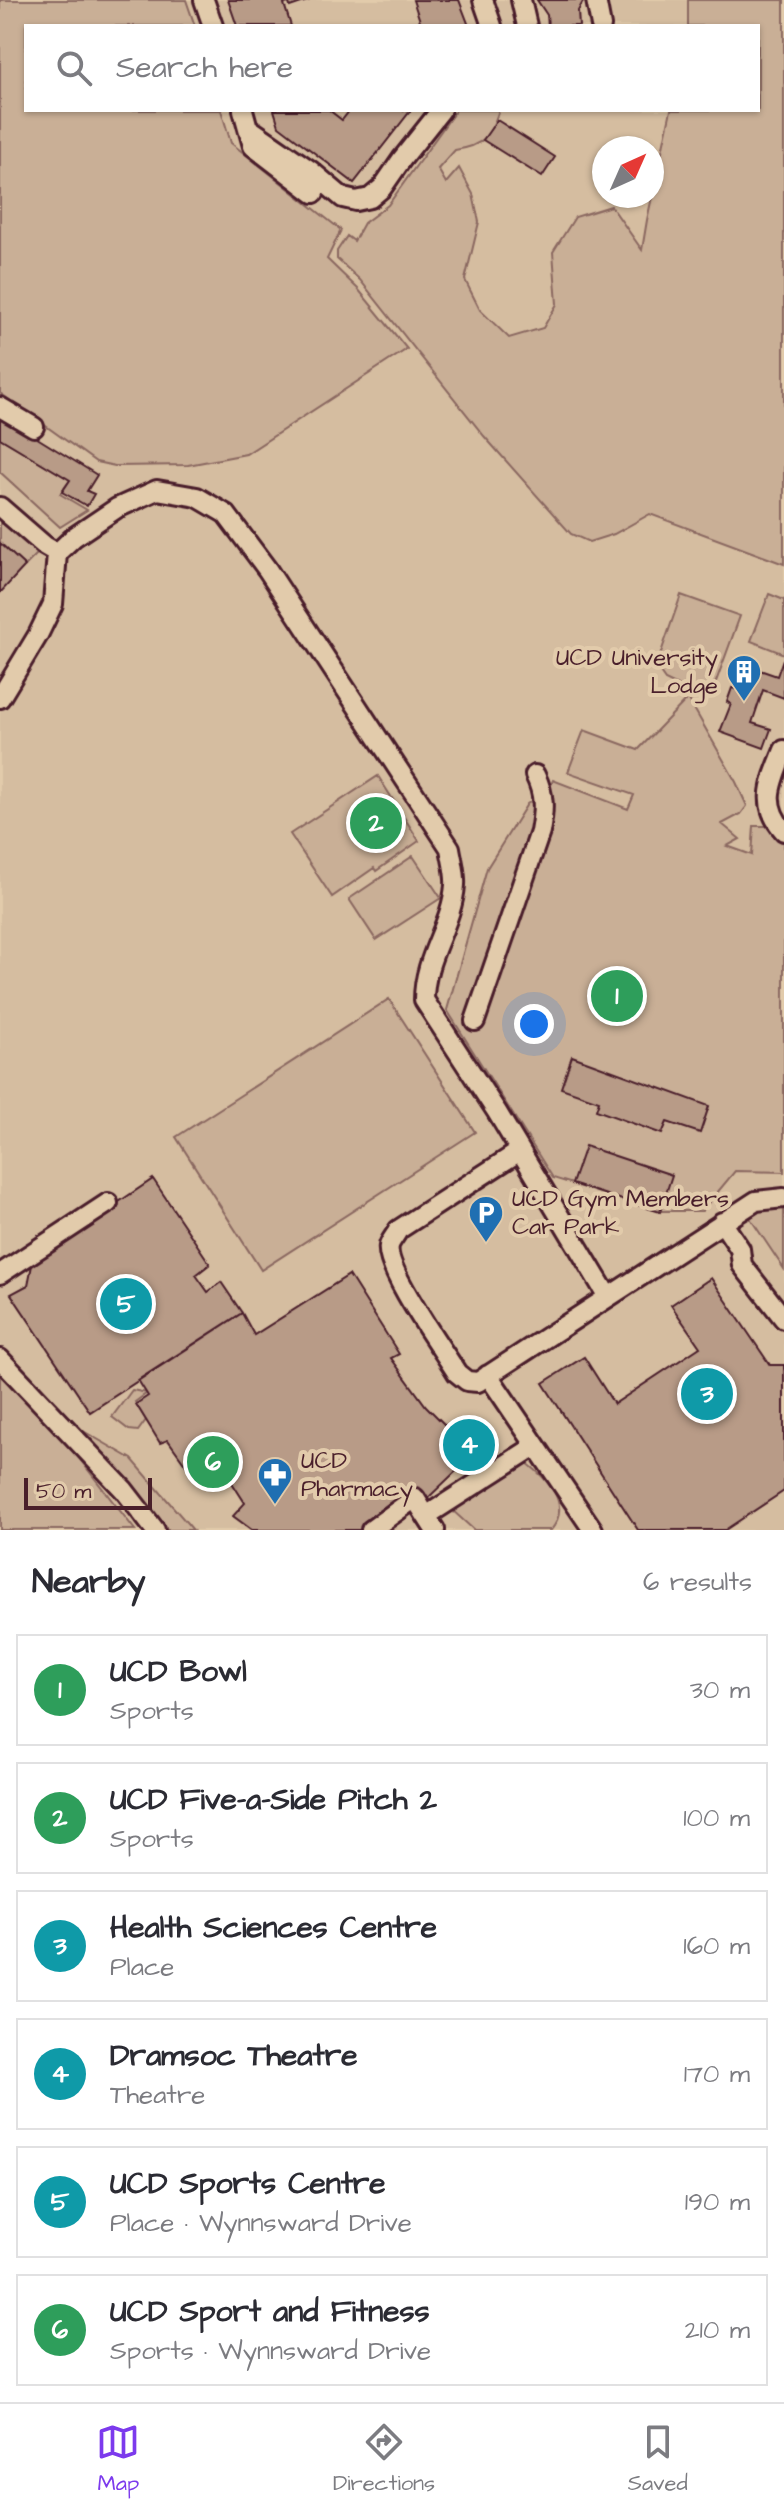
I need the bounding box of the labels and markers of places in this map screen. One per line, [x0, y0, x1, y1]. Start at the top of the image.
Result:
place label: UCD University Lodge [556, 641, 718, 704]
building icon: UCD University Lodge [725, 653, 763, 703]
pin: 2 [350, 793, 402, 853]
pin: 1 [591, 966, 643, 1026]
place label: UCD Gym Members Car Park [512, 1182, 729, 1244]
parking icon: UCD Gym Members Car Park [467, 1194, 505, 1244]
pin: 5 [100, 1274, 152, 1334]
pin: 3 [681, 1364, 733, 1424]
pin: 4 [443, 1415, 495, 1475]
pin: 6 [187, 1432, 239, 1492]
place label: UCD Pharmacy [301, 1444, 413, 1507]
pharmacy icon: UCD Pharmacy [256, 1456, 294, 1506]

